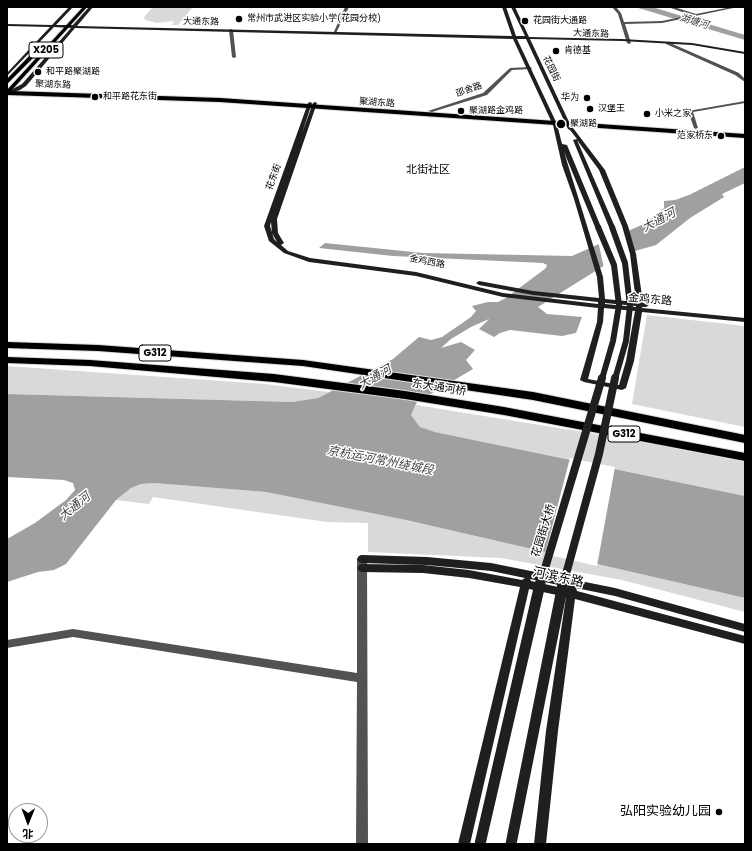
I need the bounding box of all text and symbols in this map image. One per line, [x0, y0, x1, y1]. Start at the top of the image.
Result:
water label: 湖塘河 [678, 12, 710, 32]
marker: 常州市武进区实验小学(花园分校) [234, 14, 244, 24]
place label: 常州市武进区实验小学(花园分校) [247, 14, 381, 24]
street label: 大通东路 [183, 16, 219, 28]
marker: 花园街大通路 [520, 16, 530, 26]
place label: 花园街大通路 [533, 16, 587, 26]
street label: 大通东路 [573, 28, 609, 40]
road number: X205 [29, 42, 63, 58]
marker: 肯德基 [551, 46, 561, 56]
place label: 肯德基 [564, 46, 591, 56]
street label: 花园街 [540, 54, 562, 84]
marker: 和平路聚湖路 [33, 67, 43, 77]
place label: 和平路聚湖路 [46, 67, 100, 77]
street label: 聚湖东路 [35, 79, 71, 91]
street label: 邵舍路 [454, 80, 484, 100]
marker: 和平路花东街 [90, 92, 100, 102]
place label: 和平路花东街 [103, 92, 157, 102]
place label: 华为 [561, 93, 579, 103]
marker: 华为 [582, 93, 592, 103]
street label: 聚湖东路 [359, 96, 395, 110]
marker: 汉堡王 [585, 104, 595, 114]
place label: 汉堡王 [598, 104, 625, 114]
marker: 聚湖路金鸡路 [456, 106, 466, 116]
place label: 聚湖路金鸡路 [469, 106, 523, 116]
marker: 小米之家 [642, 109, 652, 119]
place label: 小米之家 [655, 109, 691, 119]
marker: 聚湖路 [555, 118, 567, 130]
place label: 聚湖路 [570, 119, 597, 129]
place label: 范家桥东 [677, 131, 713, 141]
marker: 范家桥东 [716, 131, 726, 141]
street label: 花东街 [264, 162, 284, 192]
district label: 北街社区 [406, 163, 450, 177]
water label: 大通河 [640, 206, 678, 236]
street label: 金鸡西路 [408, 253, 446, 271]
street label: 金鸡东路 [628, 292, 672, 308]
road number: G312 [139, 345, 171, 361]
water label: 大通河 [356, 363, 394, 393]
street label: 东大通河桥 [411, 377, 467, 399]
road number: G312 [608, 426, 640, 442]
water label: 京杭运河常州绕城段 [326, 444, 434, 478]
water label: 大通河 [56, 490, 94, 524]
street label: 花园街大桥 [530, 503, 558, 559]
street label: 河滨东路 [531, 565, 585, 591]
north arrow [8, 803, 48, 843]
place label: 弘阳实验幼儿园 [620, 804, 711, 820]
marker: 弘阳实验幼儿园 [714, 807, 724, 817]
text: 北 [22, 826, 33, 842]

